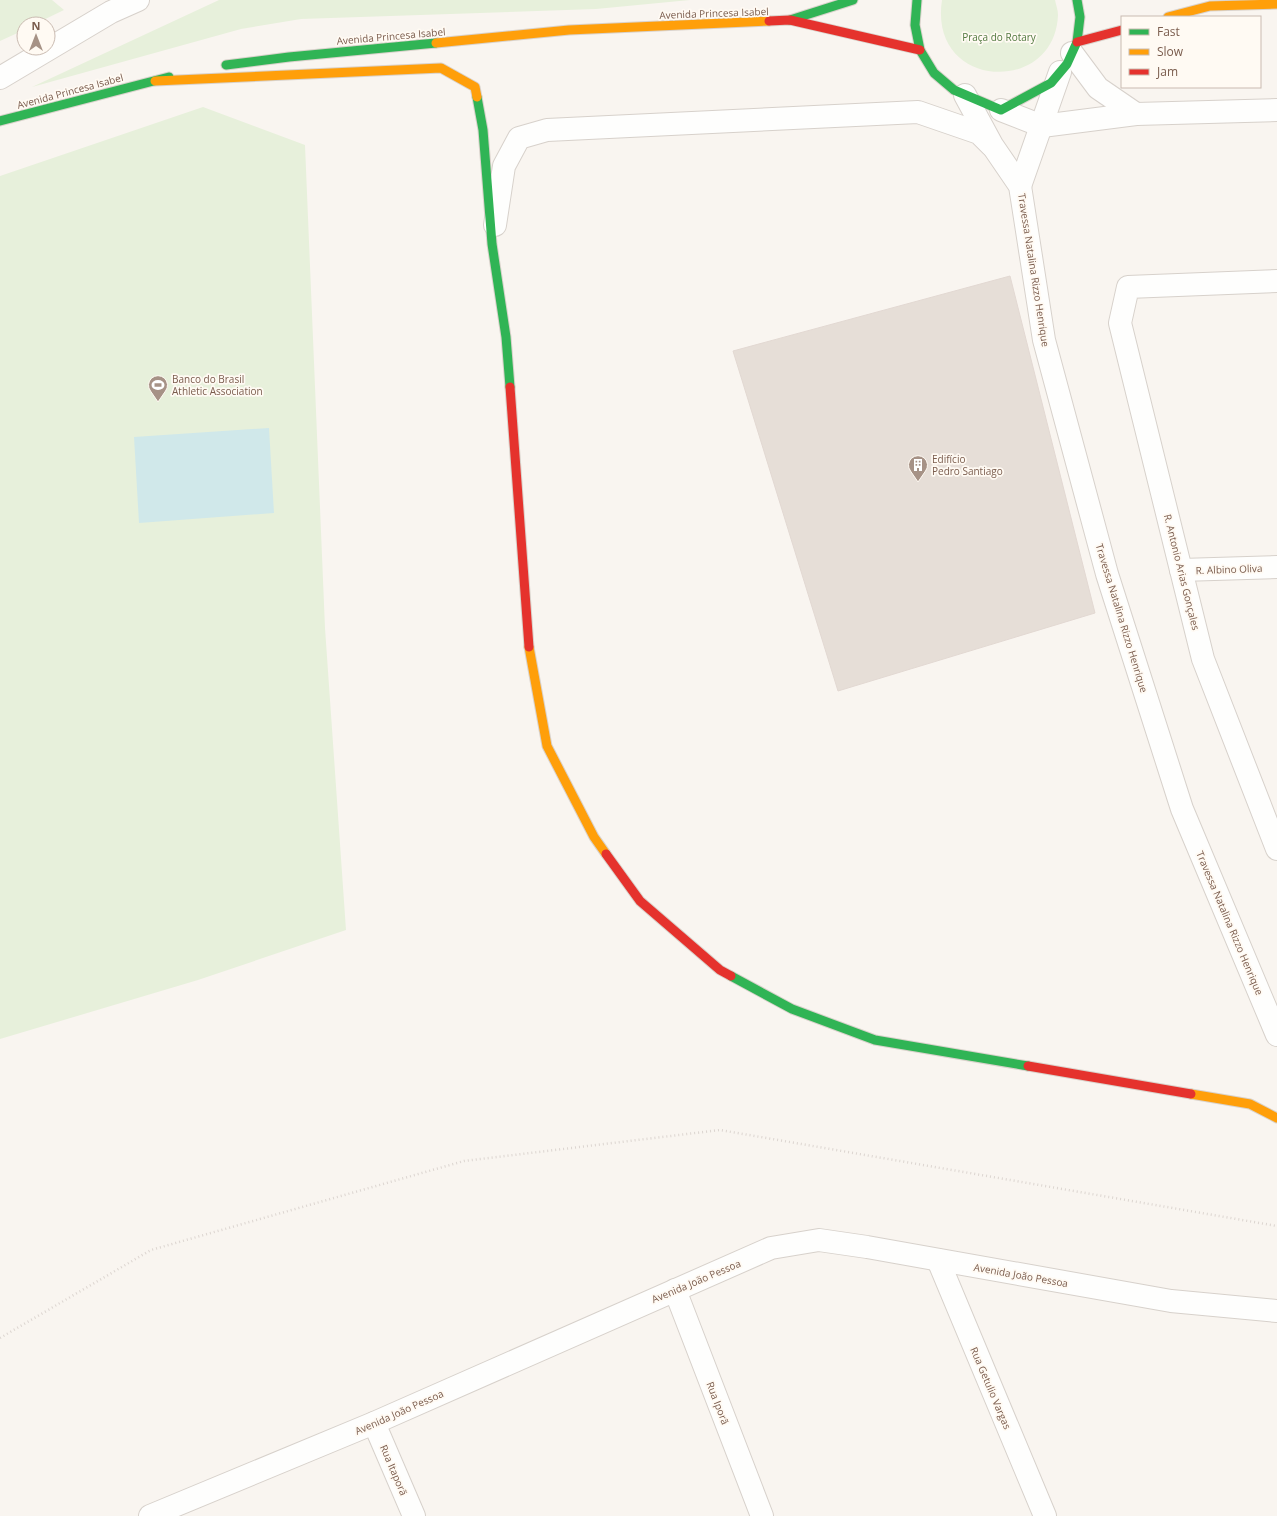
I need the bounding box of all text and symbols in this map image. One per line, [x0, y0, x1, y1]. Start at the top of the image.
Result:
street label: Avenida Princesa Isabel [659, 4, 769, 22]
north arrow [16, 16, 56, 56]
legend [1121, 16, 1261, 88]
text: N [32, 18, 40, 33]
text: Fast [1157, 23, 1180, 40]
street label: Avenida Princesa Isabel [336, 24, 446, 48]
park label: Praça do Rotary [962, 30, 1037, 44]
text: Slow [1157, 43, 1184, 60]
text: Jam [1156, 63, 1178, 80]
street label: Avenida Princesa Isabel [15, 70, 125, 112]
street label: Travessa Natalina Rizzo Henrique [1015, 192, 1053, 348]
place label: Banco do Brasil Athletic Association [172, 372, 263, 398]
sports icon: Banco do Brasil Athletic Association [147, 374, 169, 402]
place label: Edifício Pedro Santiago [932, 452, 1003, 478]
building icon: Edifício Pedro Santiago [907, 454, 929, 482]
street label: R. Antonio Arias Gonçales [1161, 512, 1203, 632]
street label: Travessa Natalina Rizzo Henrique [1093, 542, 1152, 695]
street label: R. Albino Oliva [1195, 561, 1263, 577]
street label: Travessa Natalina Rizzo Henrique [1193, 849, 1267, 998]
street label: Avenida João Pessoa [649, 1256, 743, 1306]
street label: Avenida João Pessoa [973, 1260, 1069, 1290]
street label: Rua Getulio Vargas [967, 1345, 1015, 1431]
street label: Rua Iporã [703, 1379, 733, 1427]
street label: Avenida João Pessoa [353, 1386, 445, 1438]
street label: Rua Itaporã [377, 1442, 411, 1498]

